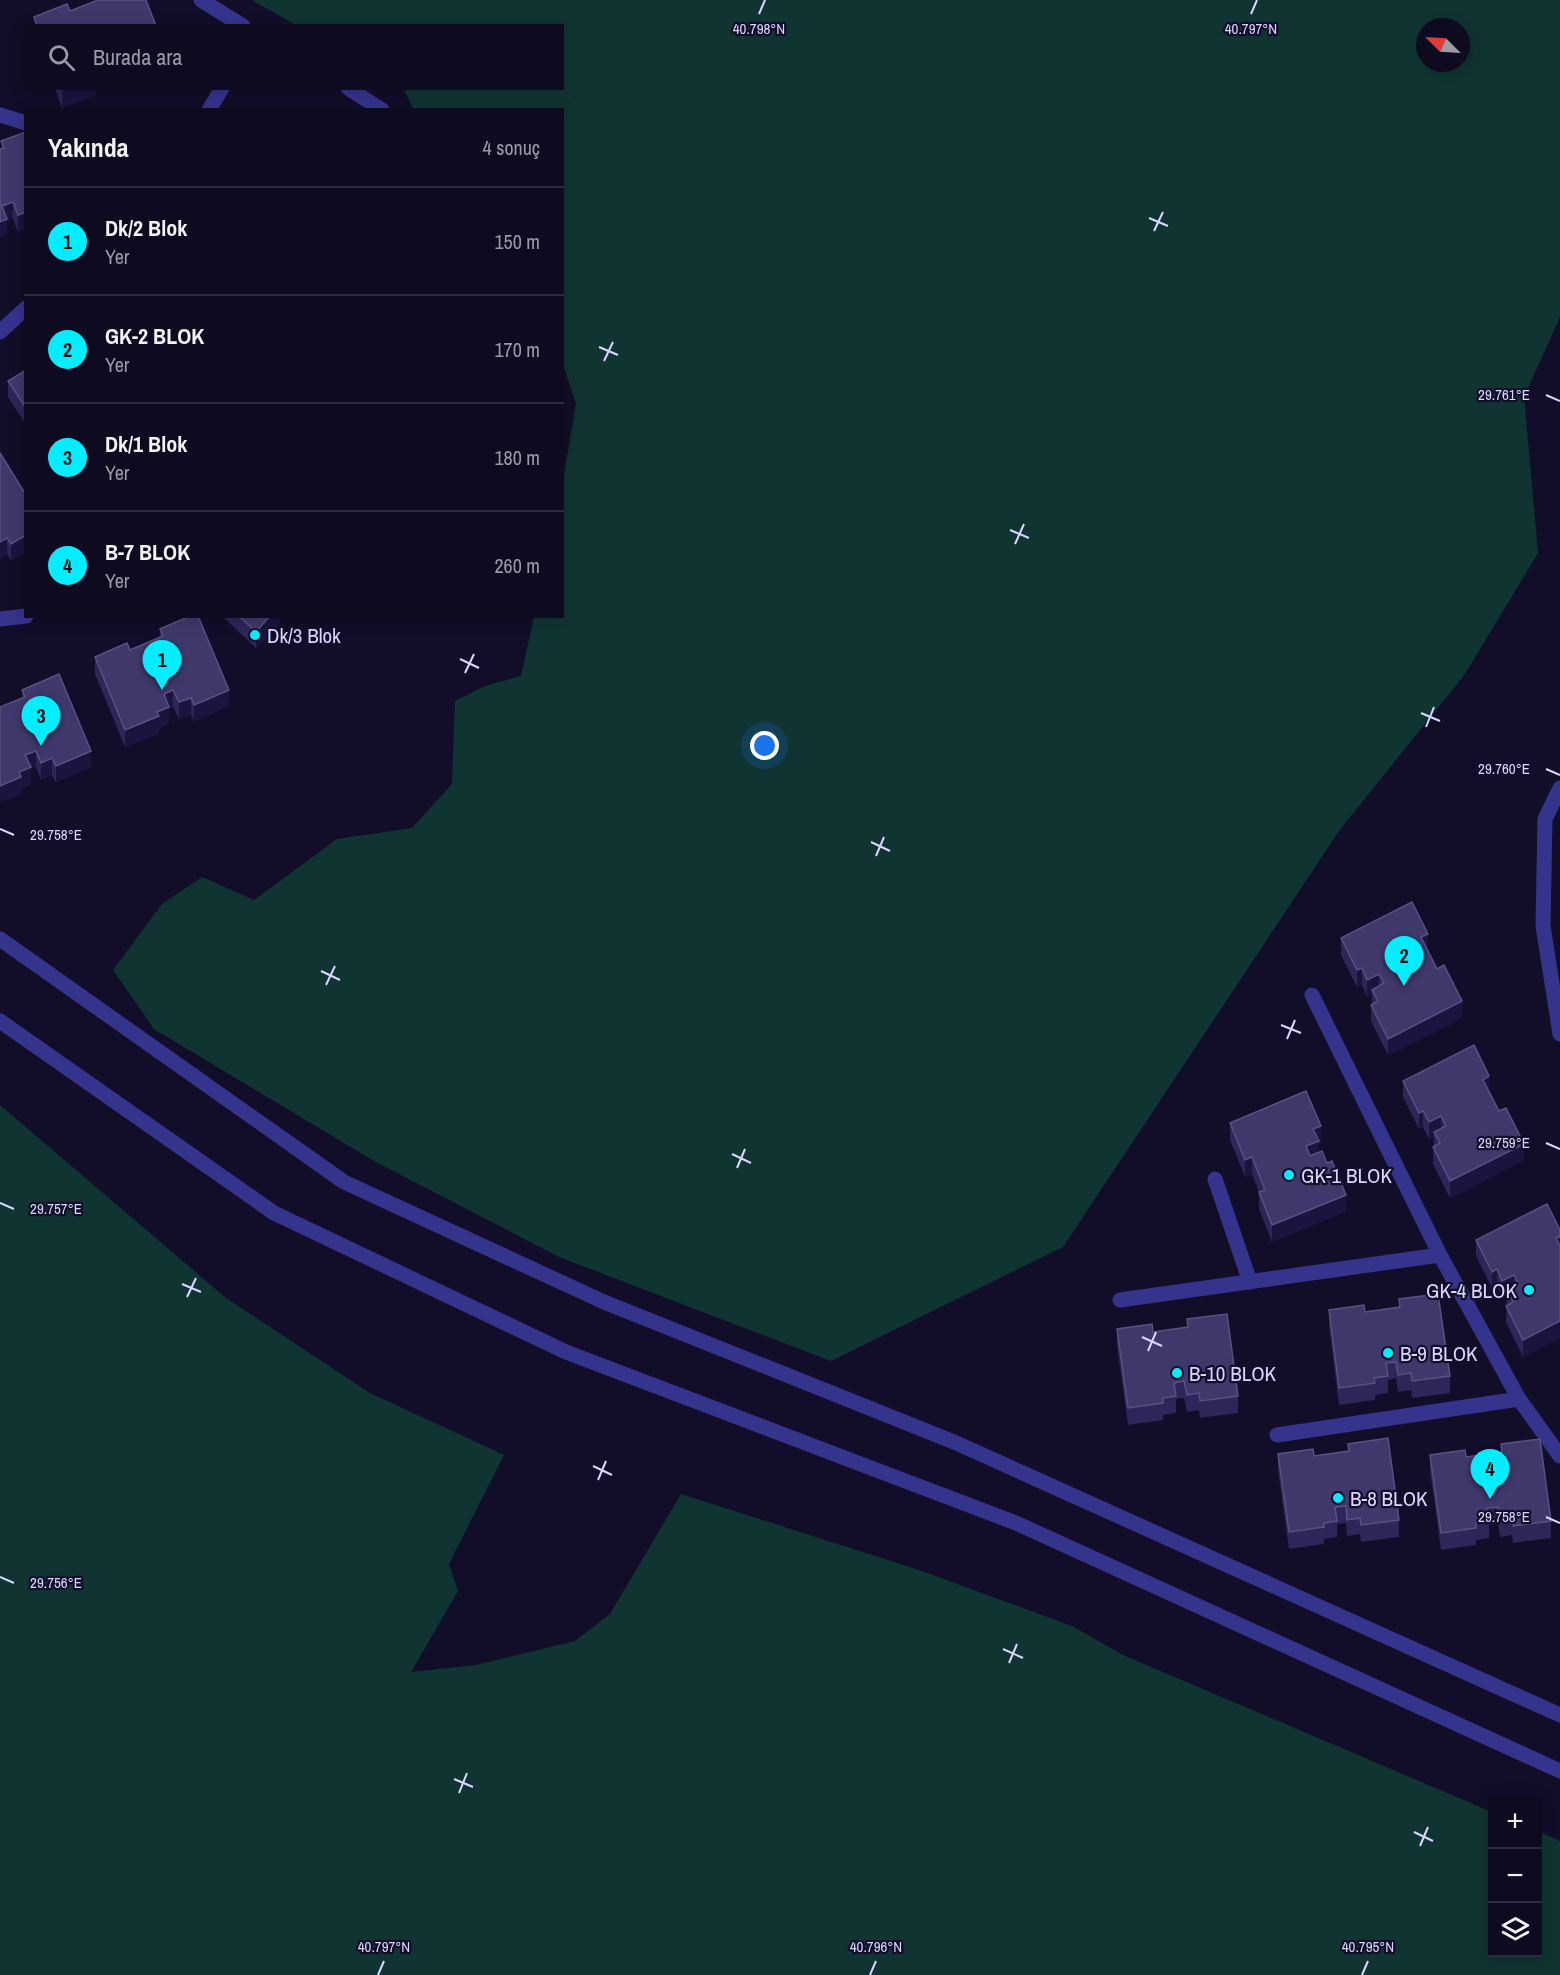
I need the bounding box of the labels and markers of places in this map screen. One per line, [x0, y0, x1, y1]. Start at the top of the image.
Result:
place label: Dk/3 Blok [267, 621, 341, 650]
marker: Dk/3 Blok [248, 628, 262, 642]
pin: 1 [142, 640, 182, 690]
pin: 3 [22, 696, 60, 746]
pin: 2 [1384, 936, 1424, 986]
place label: GK-1 BLOK [1301, 1161, 1392, 1190]
marker: GK-1 BLOK [1282, 1168, 1296, 1182]
place label: GK-4 BLOK [1426, 1276, 1518, 1305]
marker: GK-4 BLOK [1522, 1283, 1536, 1297]
place label: B-9 BLOK [1400, 1339, 1478, 1368]
marker: B-9 BLOK [1381, 1346, 1395, 1360]
place label: B-10 BLOK [1189, 1359, 1277, 1388]
marker: B-10 BLOK [1170, 1366, 1184, 1380]
pin: 4 [1470, 1450, 1510, 1499]
place label: B-8 BLOK [1350, 1484, 1428, 1513]
marker: B-8 BLOK [1331, 1491, 1345, 1505]

